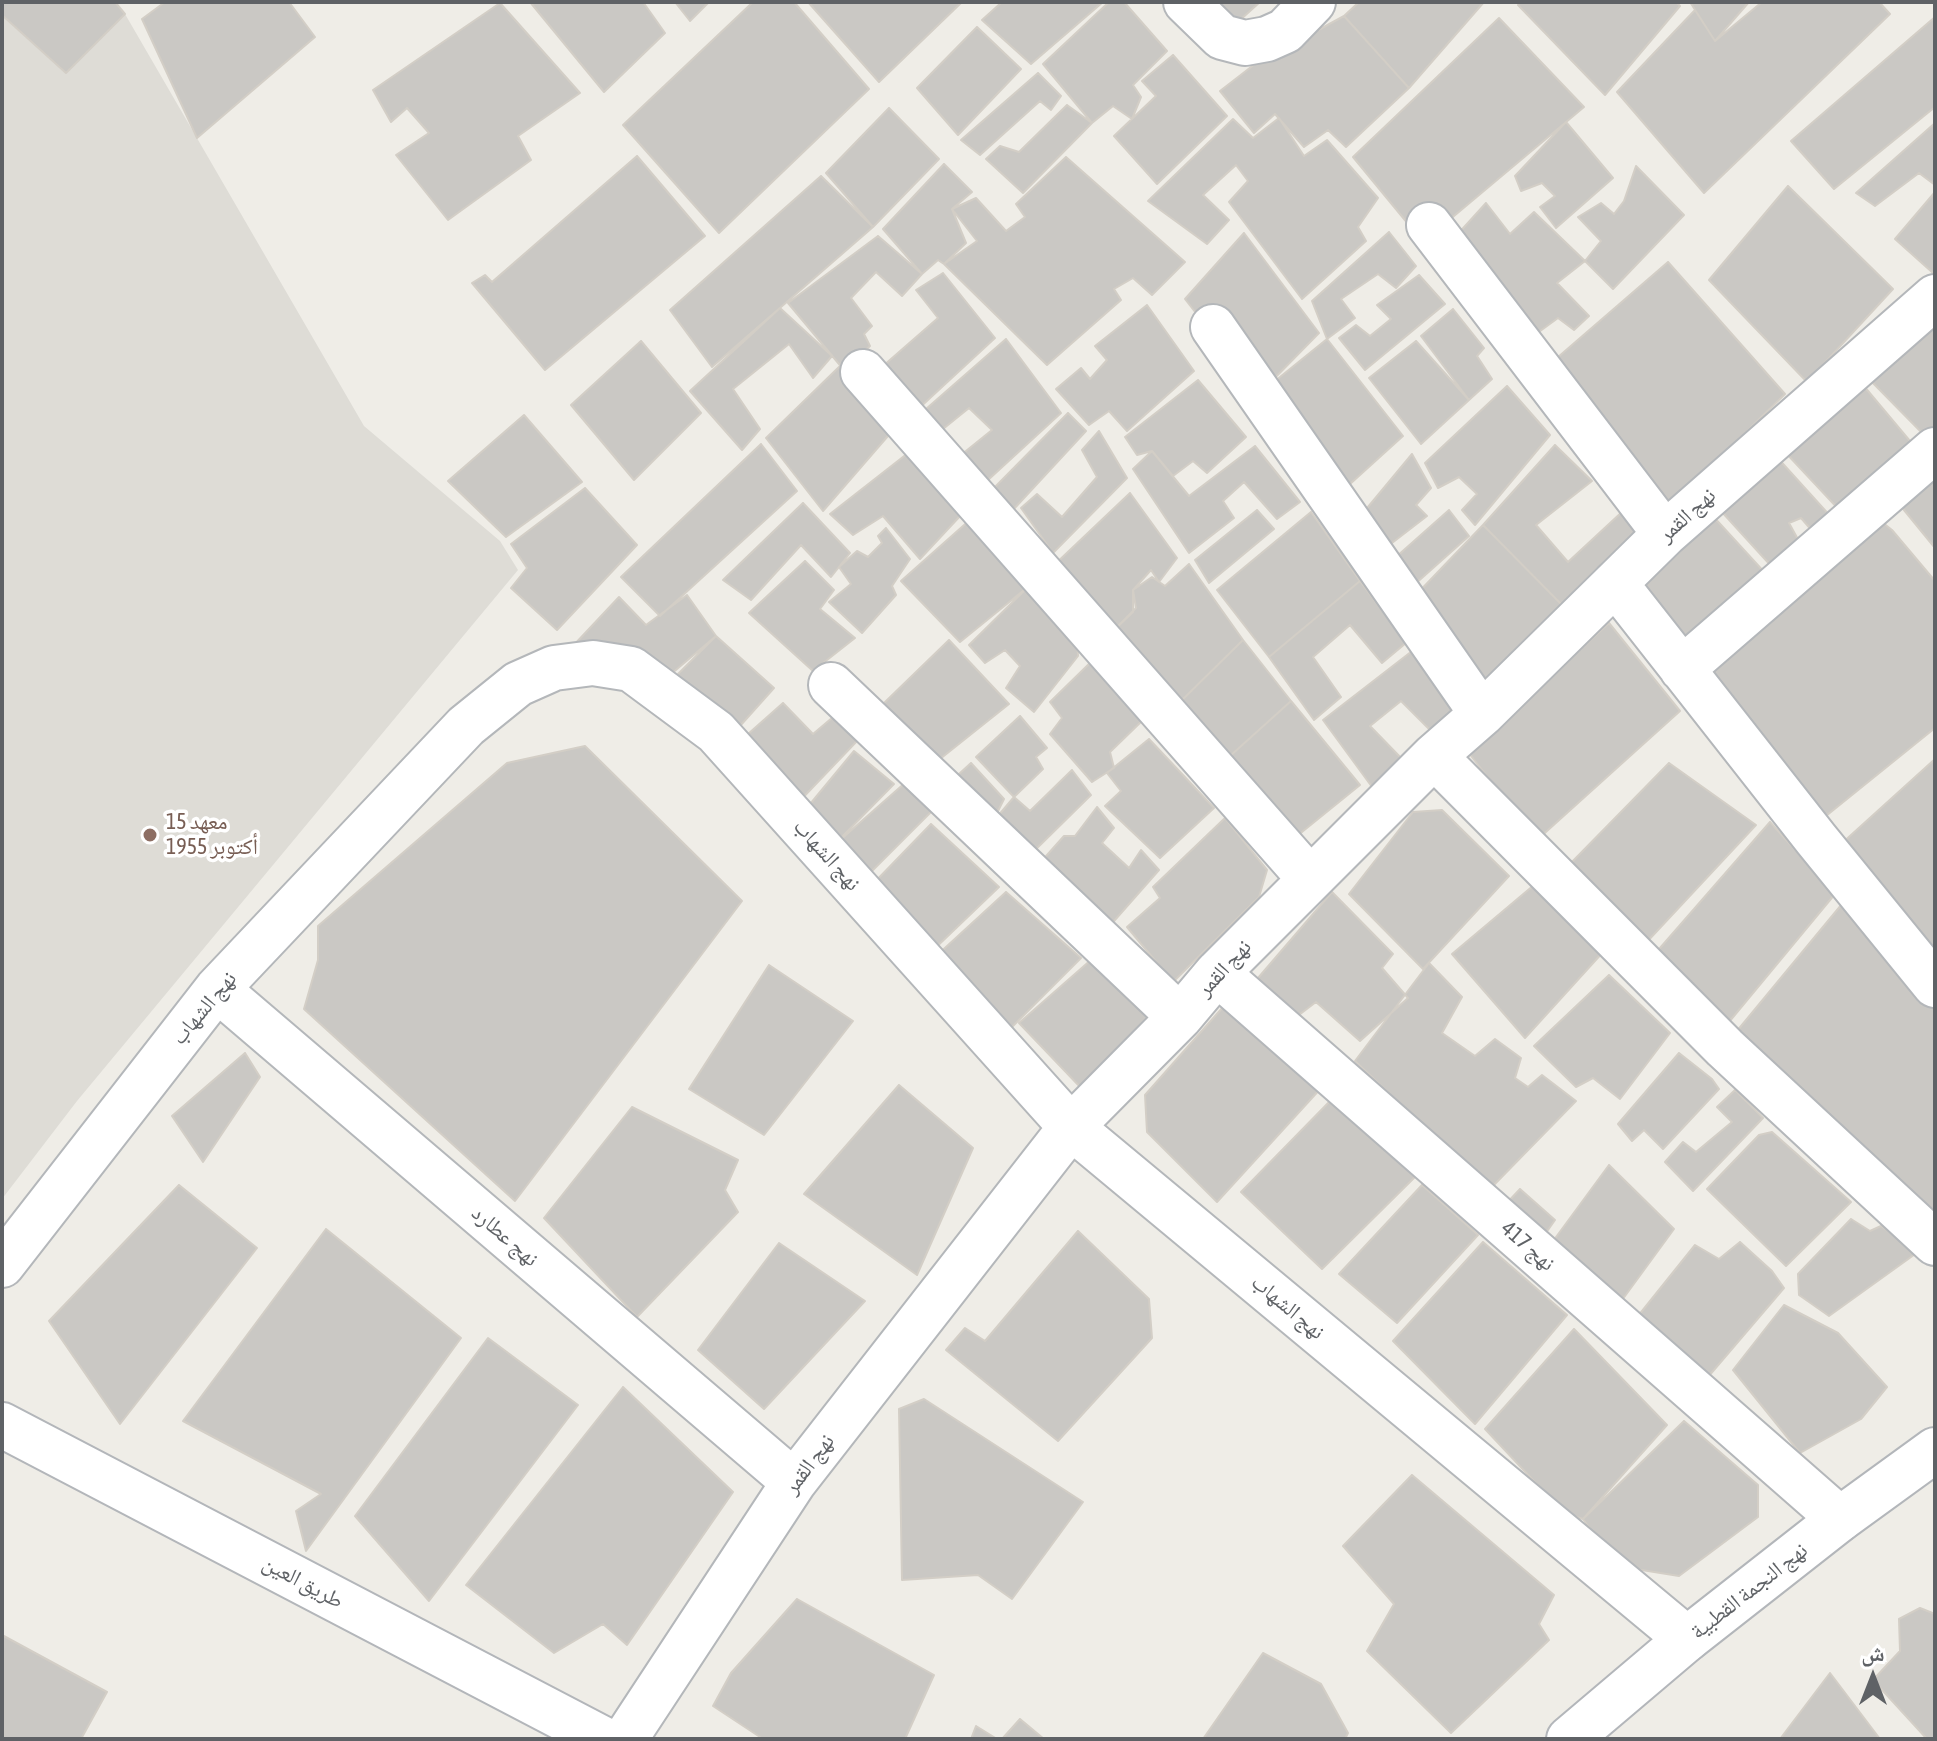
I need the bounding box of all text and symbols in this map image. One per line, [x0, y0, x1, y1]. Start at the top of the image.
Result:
street label: نهج القمر [1653, 482, 1721, 548]
place label: معهد 15 أكتوبر 1955 [166, 809, 258, 860]
street label: نهج الشهاب [788, 814, 866, 896]
marker: معهد 15 أكتوبر 1955 [141, 826, 159, 844]
street label: نهج القمر [1191, 934, 1257, 1002]
street label: نهج الشهاب [166, 966, 242, 1050]
street label: نهج عطارد [466, 1200, 544, 1272]
street label: نهج 417 [1496, 1215, 1560, 1277]
street label: نهج الشهاب [1246, 1269, 1330, 1345]
street label: نهج القمر [778, 1429, 840, 1499]
street label: نهج النجمة القطبية [1685, 1537, 1813, 1645]
street label: طريق العين [258, 1550, 348, 1614]
north arrow [1833, 1637, 1913, 1717]
text: ش [1861, 1640, 1885, 1666]

